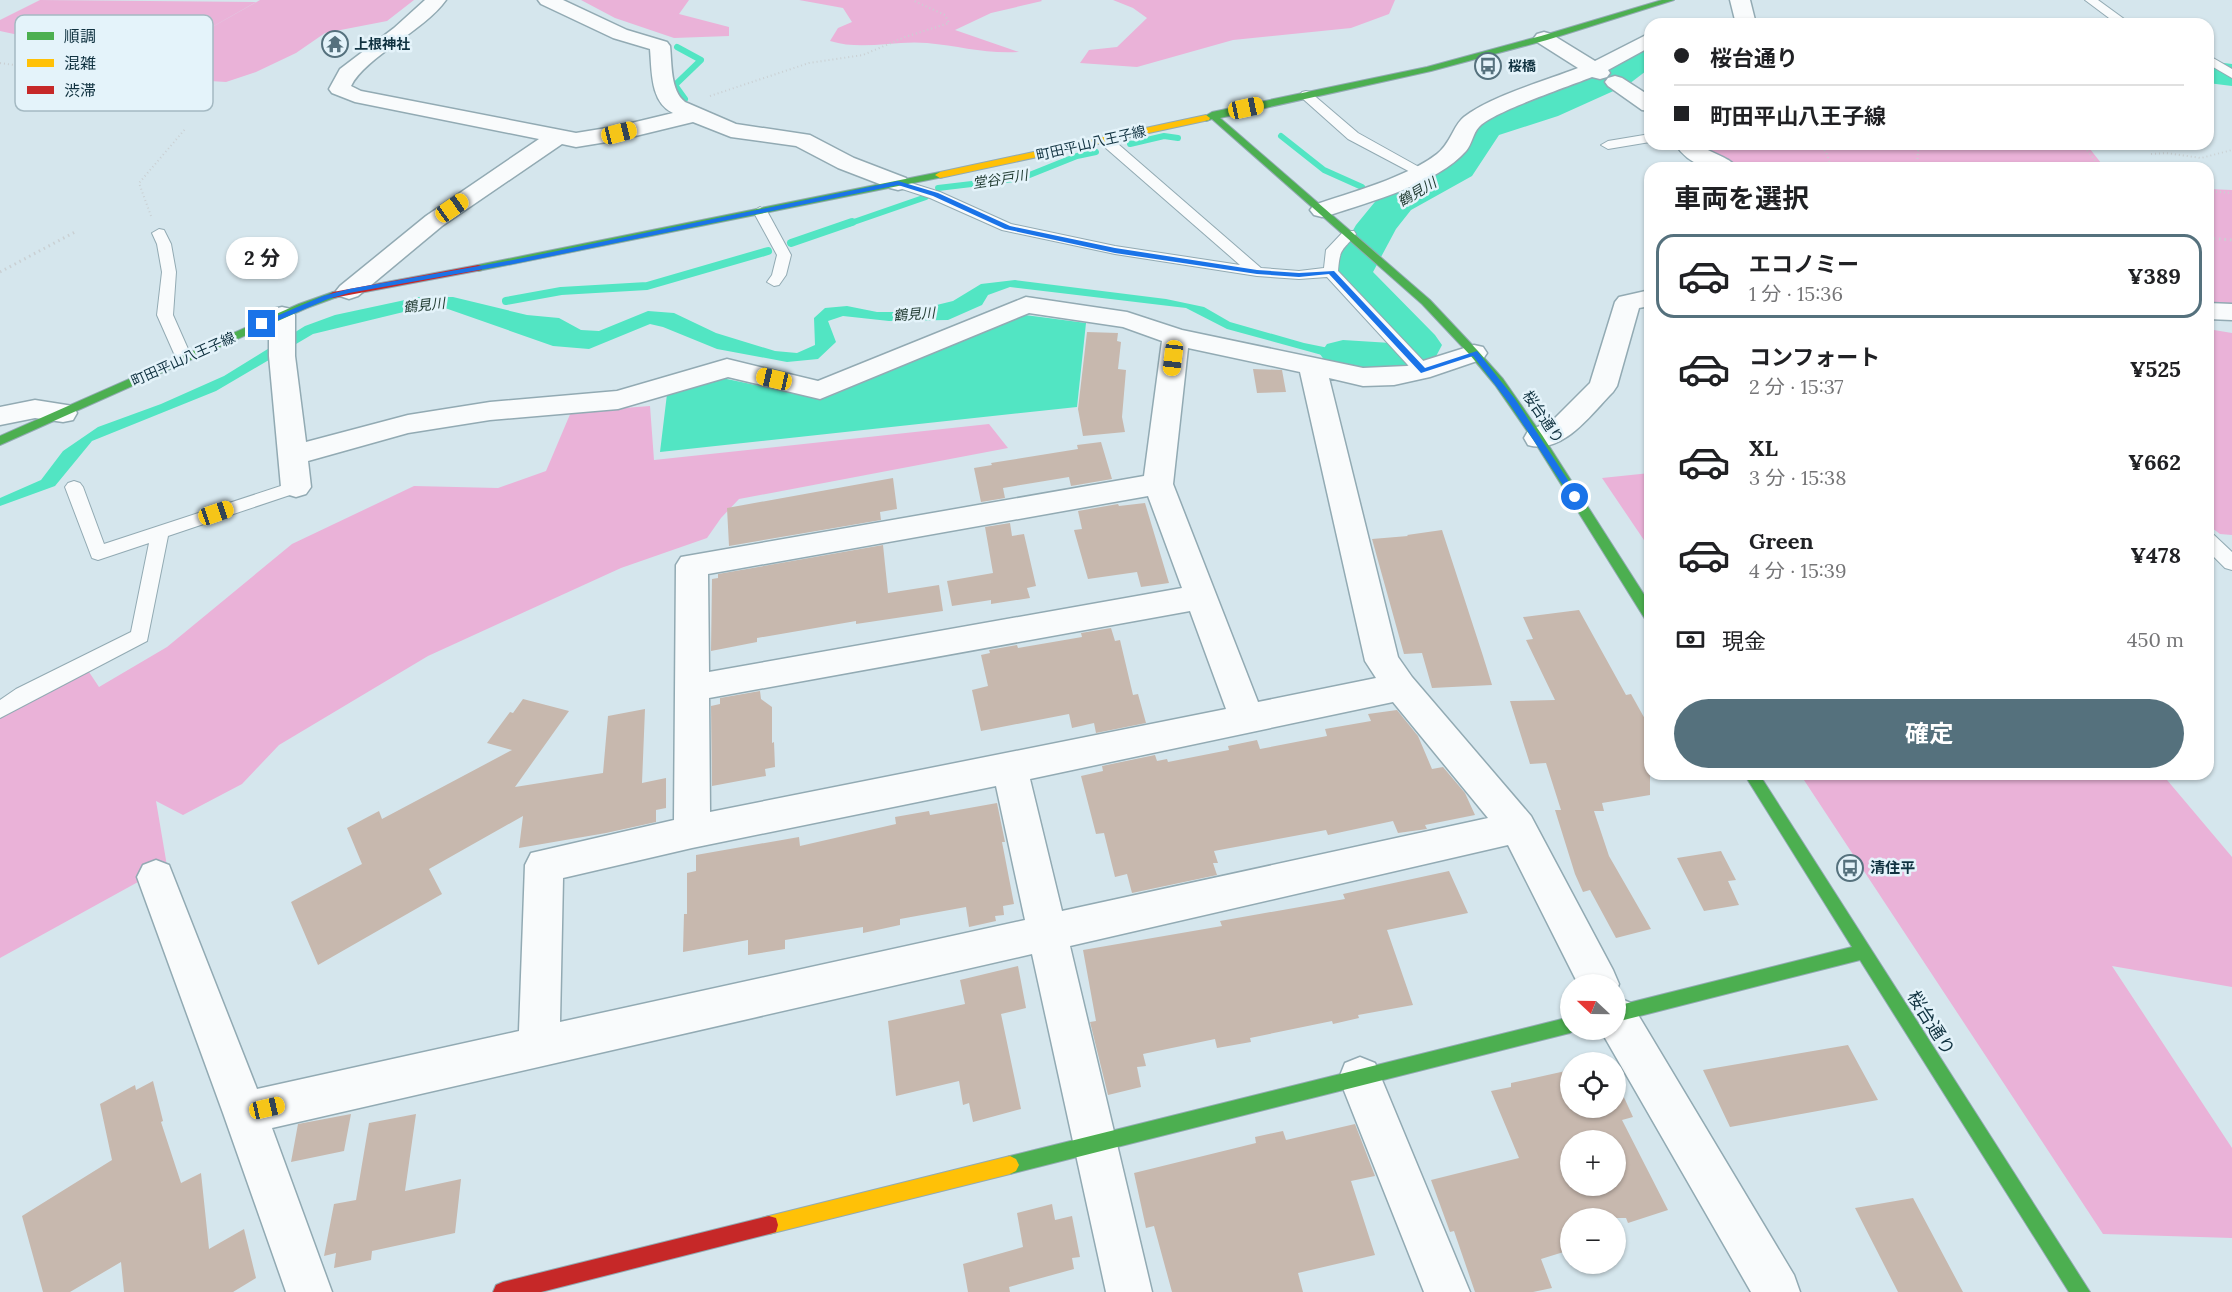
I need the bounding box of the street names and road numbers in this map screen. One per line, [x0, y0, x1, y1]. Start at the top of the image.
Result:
street label: 町田平山八王子線 [1034, 122, 1148, 164]
street label: 町田平山八王子線 [128, 328, 238, 390]
street label: 桜台通り [1519, 387, 1568, 447]
street label: 桜台通り [1903, 986, 1960, 1059]

